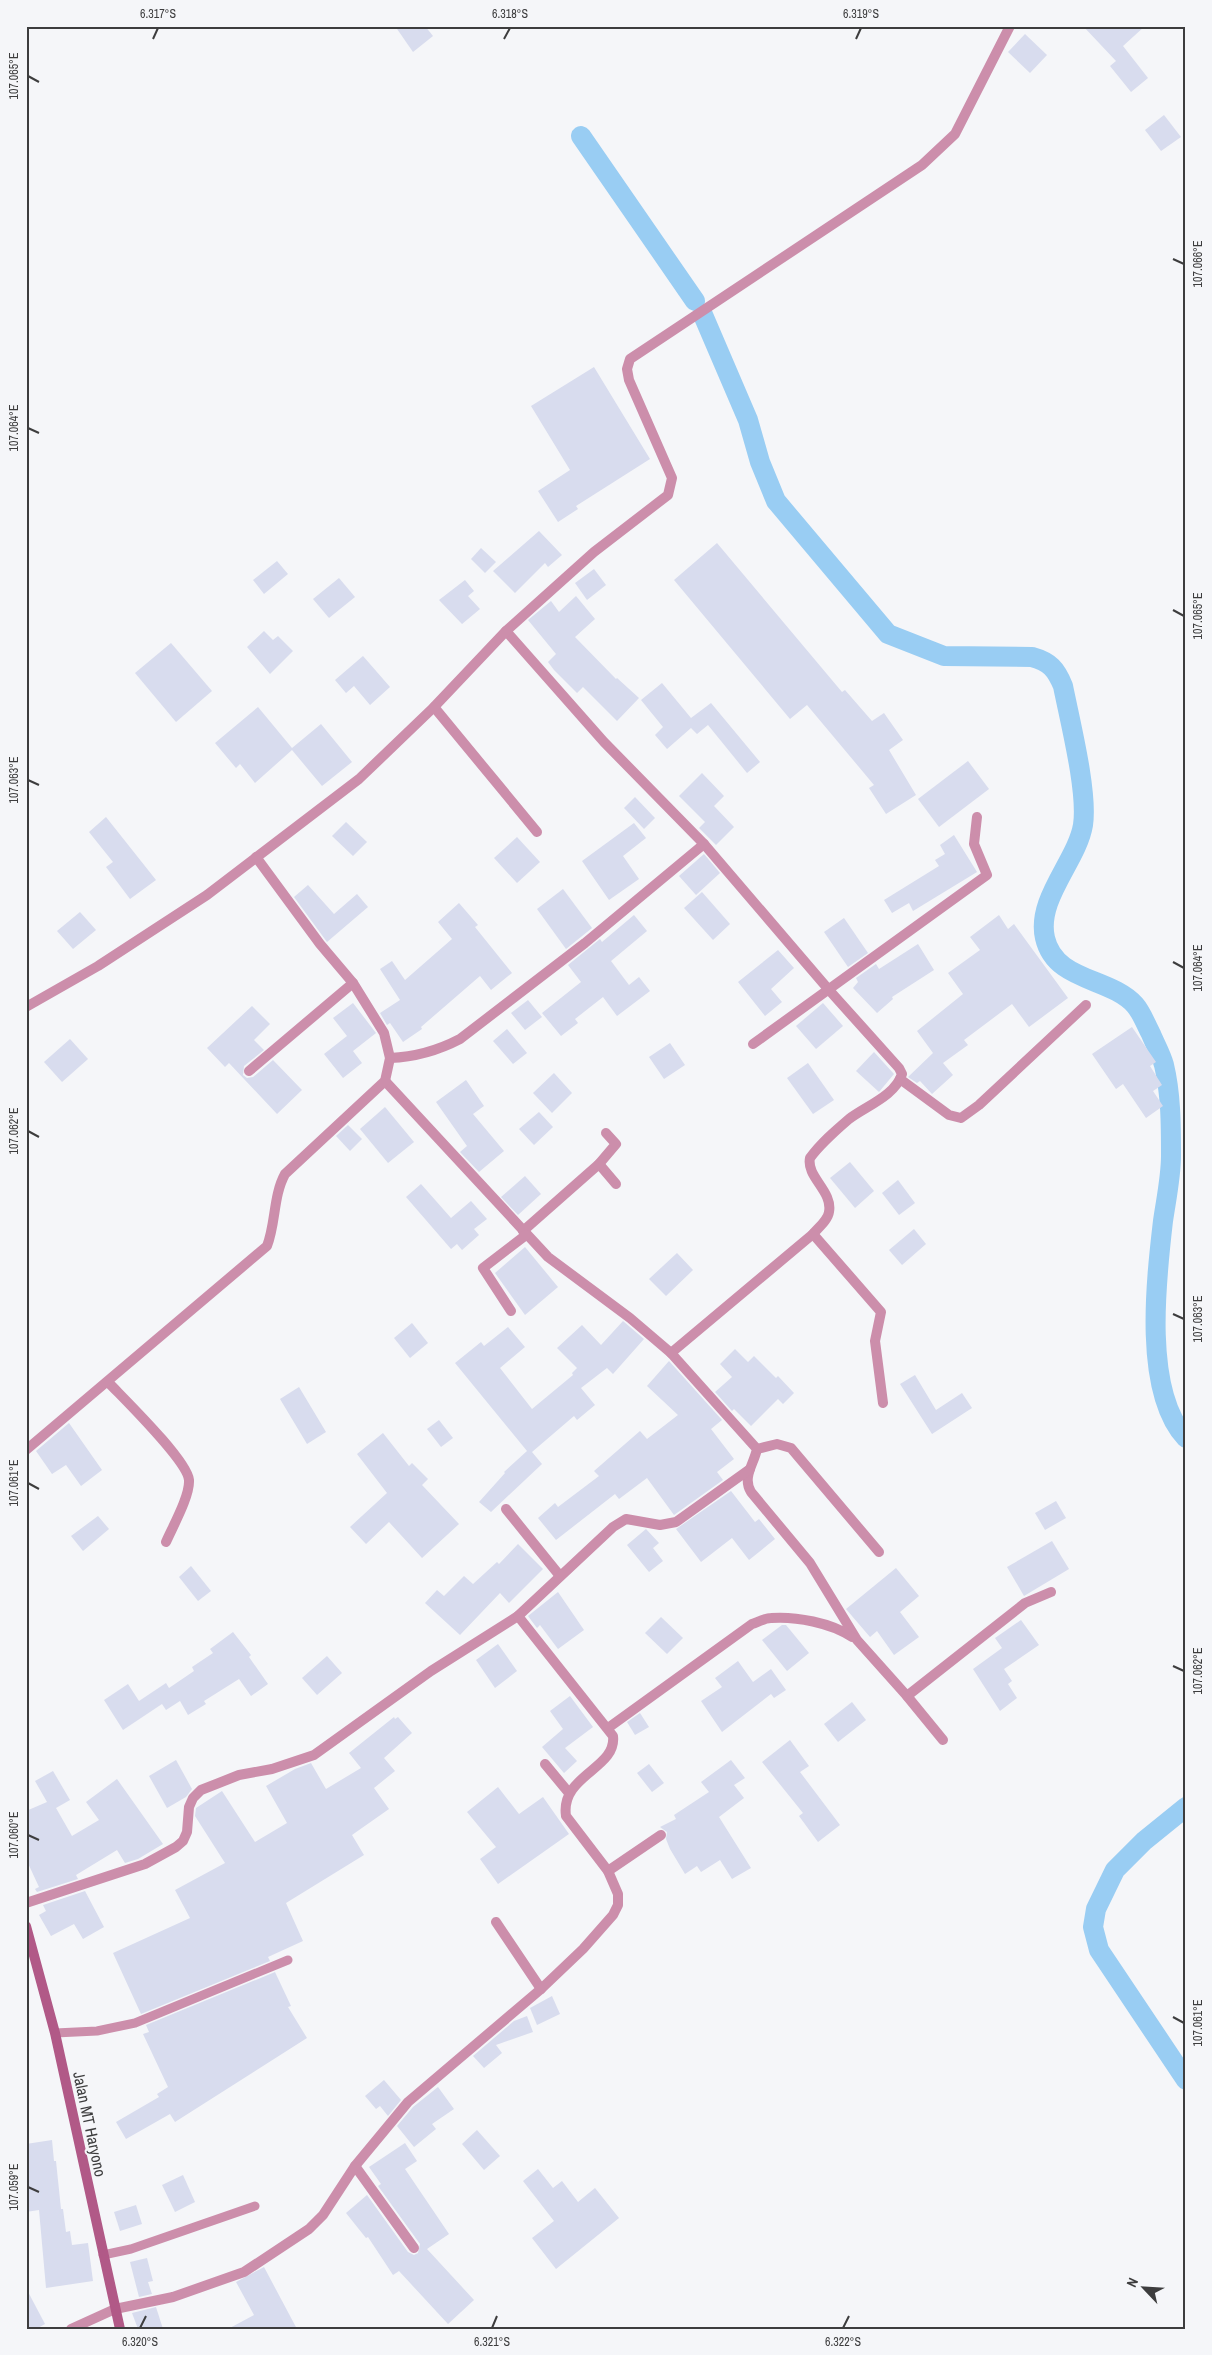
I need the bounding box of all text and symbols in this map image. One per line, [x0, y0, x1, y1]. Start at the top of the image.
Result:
text: 6.317°S [140, 6, 176, 22]
text: 6.318°S [492, 6, 528, 22]
text: 6.319°S [843, 6, 879, 22]
text: 107.065°E [6, 53, 22, 99]
text: 107.066°E [1190, 241, 1206, 287]
text: 107.064°E [6, 405, 22, 451]
text: 107.065°E [1190, 593, 1206, 639]
text: 107.063°E [6, 757, 22, 803]
text: 107.064°E [1190, 945, 1206, 991]
text: 107.062°E [6, 1108, 22, 1154]
text: 107.063°E [1190, 1296, 1206, 1342]
text: 107.061°E [6, 1460, 22, 1506]
text: 107.062°E [1190, 1648, 1206, 1694]
text: 107.060°E [6, 1812, 22, 1858]
text: 107.061°E [1190, 2000, 1206, 2046]
street label: Jalan MT Haryono [68, 2069, 112, 2179]
text: 107.059°E [6, 2164, 22, 2210]
north arrow [1120, 2262, 1170, 2312]
text: N [1122, 2275, 1142, 2290]
text: 6.320°S [122, 2334, 158, 2350]
text: 6.321°S [474, 2334, 510, 2350]
text: 6.322°S [825, 2334, 861, 2350]

